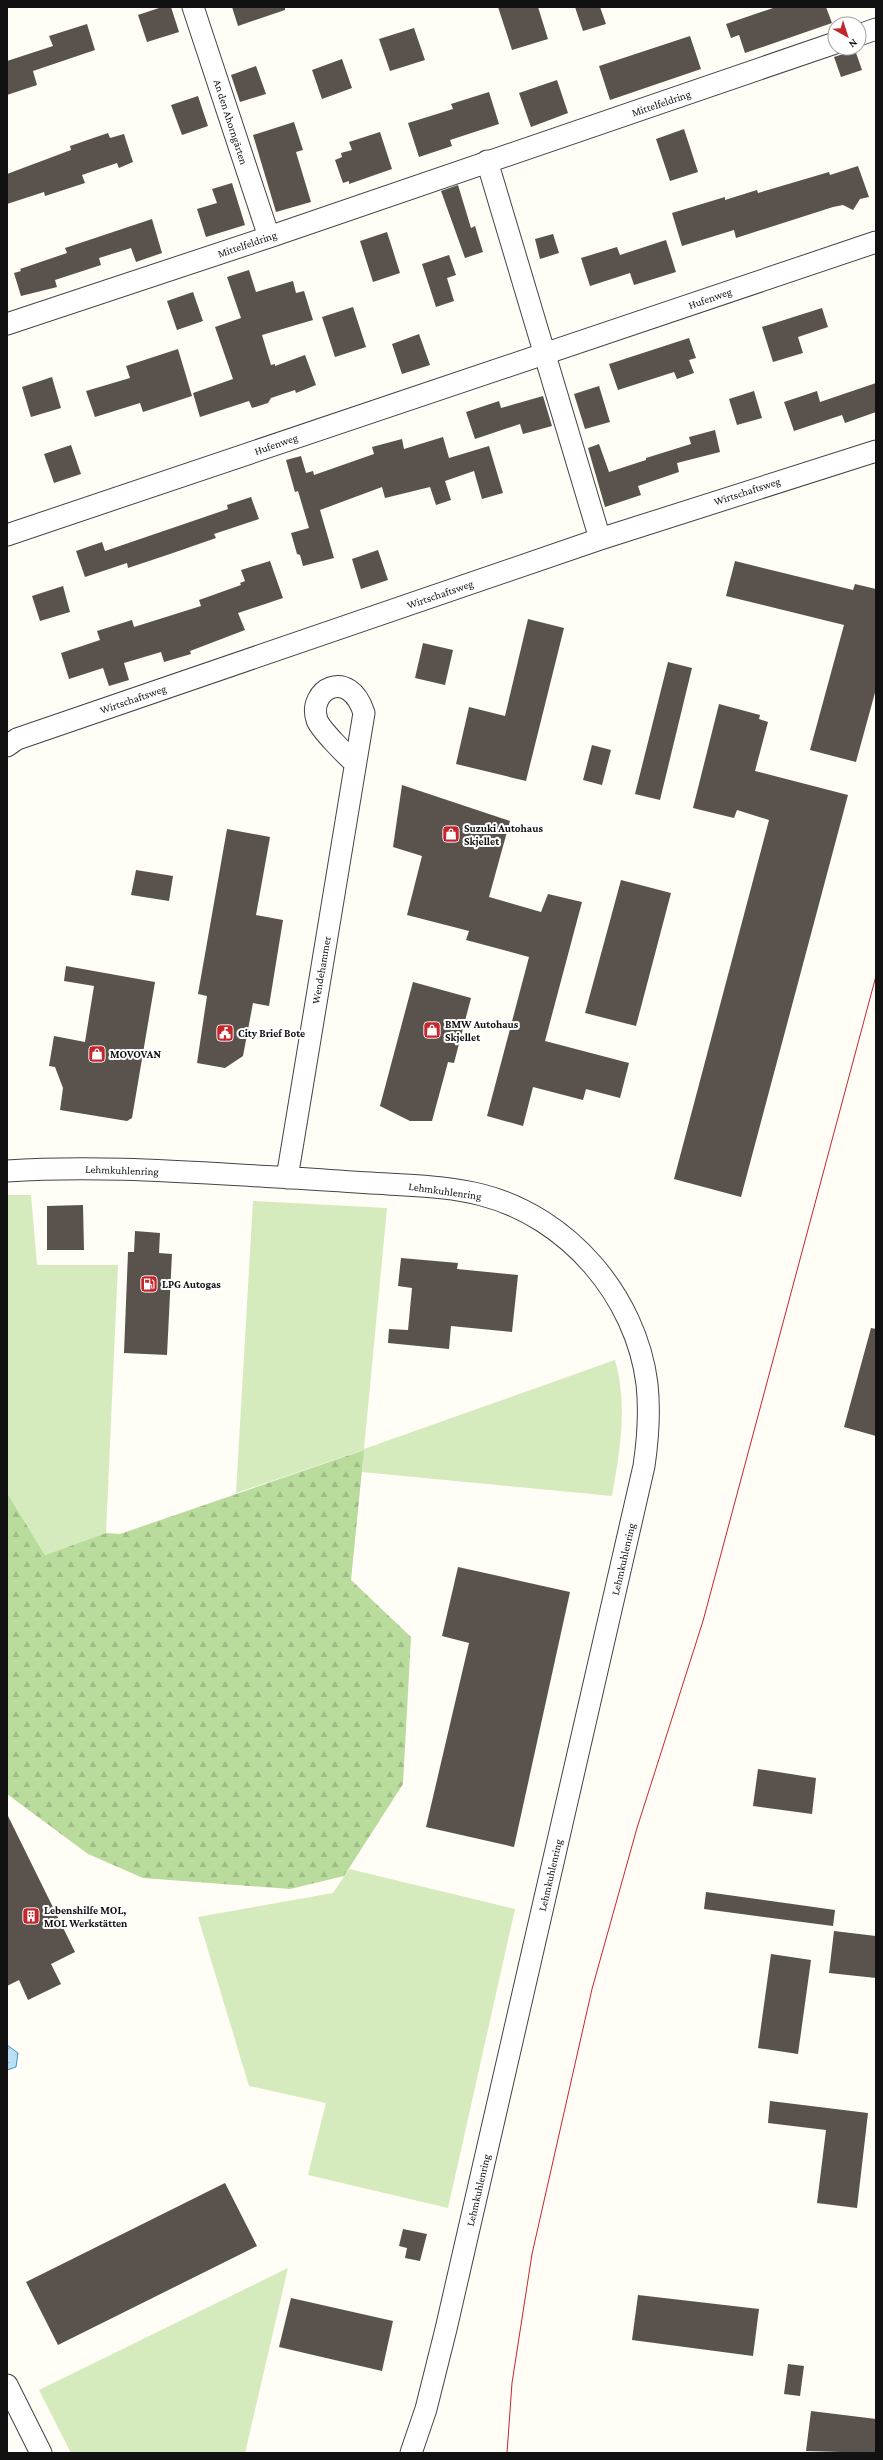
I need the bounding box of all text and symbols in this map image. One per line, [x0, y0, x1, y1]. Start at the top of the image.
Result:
north arrow [827, 16, 867, 56]
text: N [846, 37, 860, 51]
street label: An den Ahorngärten [211, 78, 250, 166]
street label: Mittelfeldring [630, 87, 693, 120]
street label: Mittelfeldring [216, 228, 279, 261]
street label: Hufenweg [687, 285, 734, 312]
street label: Hufenweg [253, 431, 300, 458]
street label: Wirtschaftsweg [712, 474, 783, 508]
street label: Wirtschaftsweg [405, 577, 476, 612]
street label: Wirtschaftsweg [98, 682, 169, 717]
place label: Suzuki Autohaus Skjellet [464, 822, 543, 848]
shop icon: Suzuki Autohaus Skjellet [441, 824, 461, 844]
street label: Wendehammer [309, 935, 333, 1005]
place label: BMW Autohaus Skjellet [445, 1018, 519, 1044]
shop icon: BMW Autohaus Skjellet [422, 1020, 442, 1040]
public building icon: City Brief Bote [215, 1023, 235, 1043]
place label: City Brief Bote [238, 1027, 305, 1039]
shop icon: MOVOVAN [87, 1044, 107, 1064]
place label: MOVOVAN [110, 1048, 161, 1060]
street label: Lehmkuhlenring [85, 1163, 160, 1178]
street label: Lehmkuhlenring [408, 1180, 483, 1203]
fuel station icon: LPG Autogas [139, 1274, 159, 1294]
place label: LPG Autogas [162, 1278, 221, 1290]
street label: Lehmkuhlenring [609, 1521, 638, 1596]
street label: Lehmkuhlenring [536, 1837, 565, 1912]
place label: Lebenshilfe MOL, MOL Werkstätten [44, 1904, 128, 1929]
building icon: Lebenshilfe MOL, MOL Werkstätten [21, 1906, 41, 1926]
street label: Lehmkuhlenring [464, 2152, 493, 2227]

